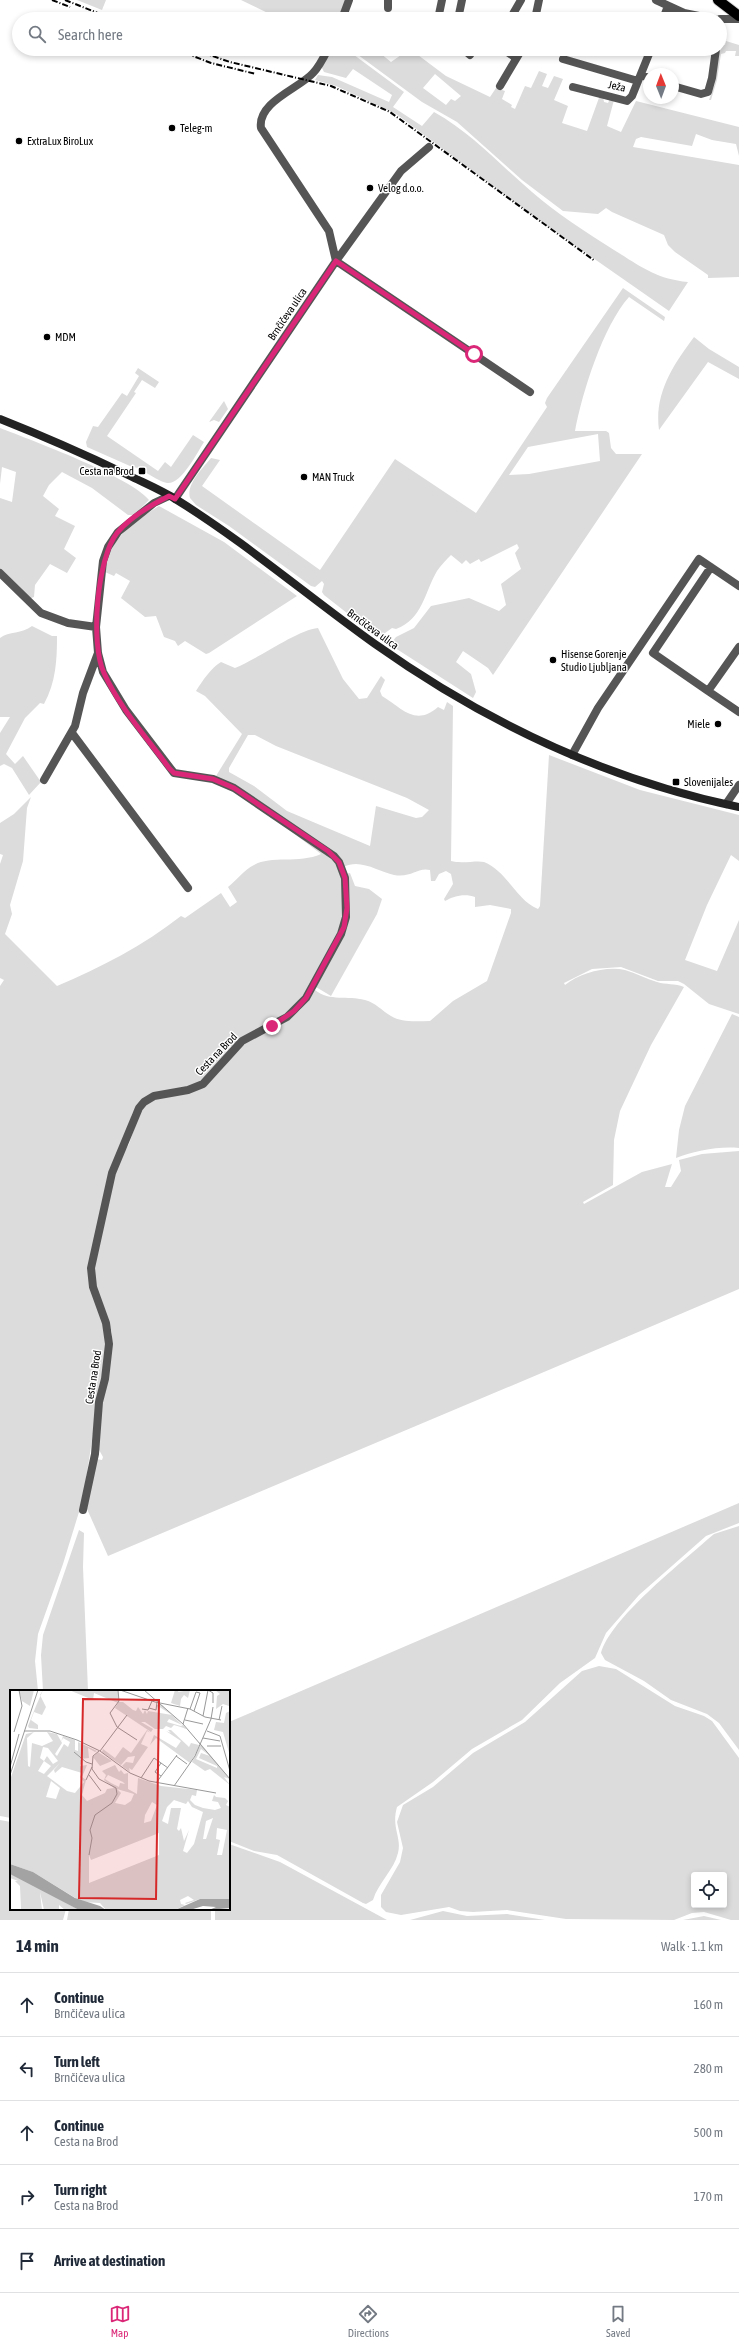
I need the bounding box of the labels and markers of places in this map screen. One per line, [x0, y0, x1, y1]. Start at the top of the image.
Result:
place label: Teleg-m [180, 122, 212, 134]
marker: Teleg-m [167, 123, 177, 133]
place label: ExtraLux BiroLux [27, 135, 94, 147]
marker: ExtraLux BiroLux [14, 136, 24, 146]
place label: Velog d.o.o. [378, 182, 424, 194]
marker: Velog d.o.o. [365, 183, 375, 193]
place label: MDM [55, 331, 76, 343]
marker: MDM [42, 332, 52, 342]
place label: Cesta na Brod [80, 465, 134, 477]
marker: Cesta na Brod [137, 466, 147, 476]
place label: MAN Truck [312, 471, 355, 483]
marker: MAN Truck [299, 472, 309, 482]
place label: Hisense Gorenje Studio Ljubljana [561, 648, 627, 673]
marker: Hisense Gorenje Studio Ljubljana [548, 655, 558, 665]
place label: Miele [687, 718, 710, 730]
marker: Miele [713, 719, 723, 729]
place label: Slovenijales [684, 776, 733, 788]
marker: Slovenijales [671, 777, 681, 787]

